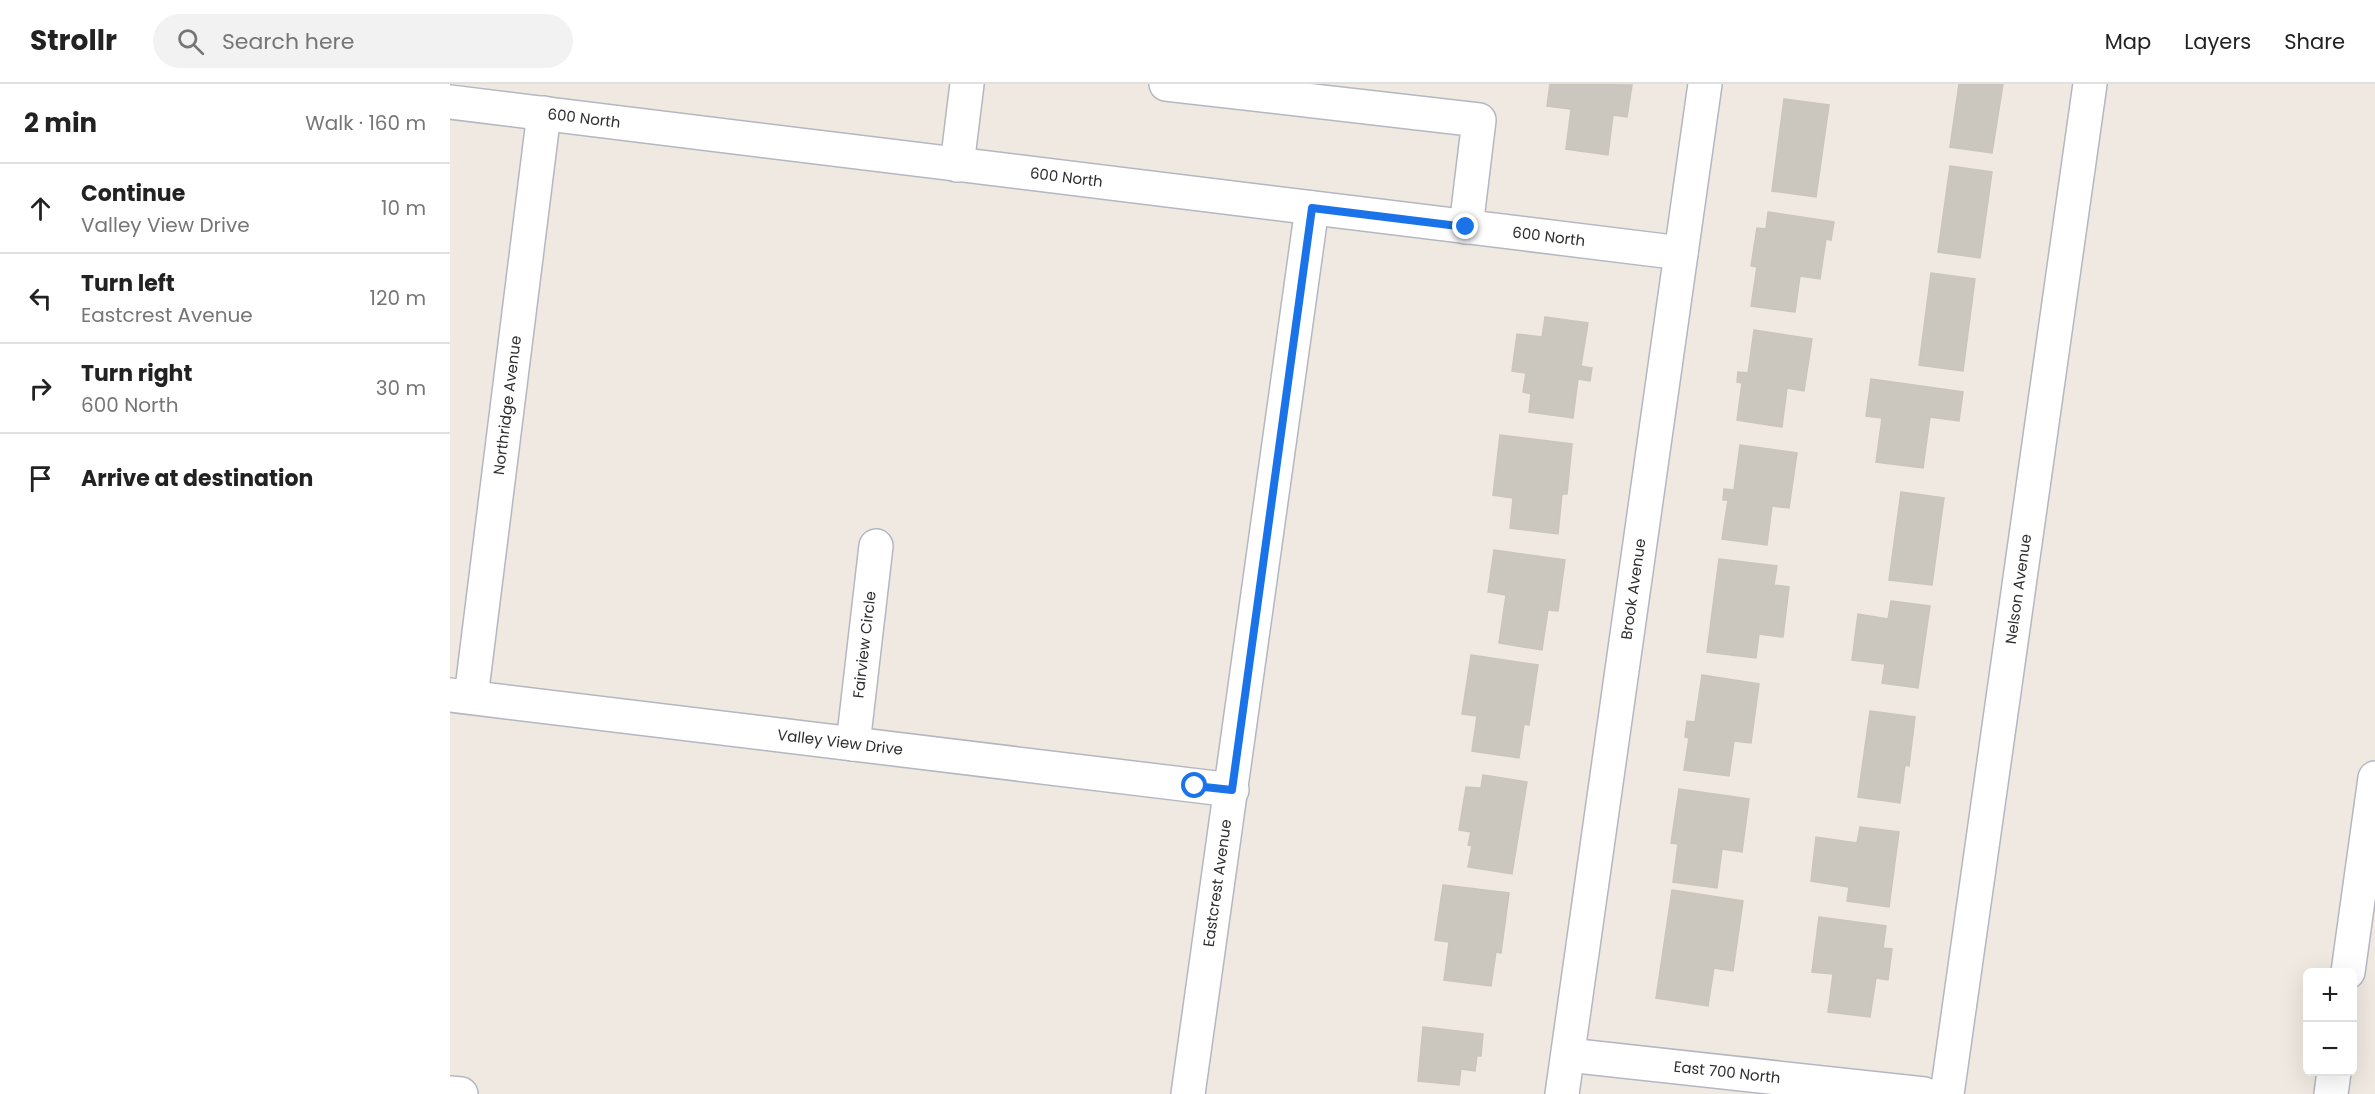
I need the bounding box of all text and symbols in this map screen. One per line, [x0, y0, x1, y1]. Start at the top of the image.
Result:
search box [153, 14, 573, 68]
text: Strollr [30, 21, 117, 60]
icon: search [174, 25, 207, 58]
text: Search here [222, 26, 354, 57]
text: Map [2105, 27, 2151, 56]
text: Layers [2184, 27, 2251, 56]
text: Share [2284, 27, 2345, 56]
street label: 600 North [546, 103, 622, 133]
text: 2 min [24, 105, 97, 141]
text: Walk · 160 m [305, 109, 426, 137]
street label: 600 North [1029, 162, 1104, 192]
text: Continue [81, 178, 185, 209]
icon: ahead [24, 192, 57, 225]
text: 10 m [381, 194, 426, 222]
text: Valley View Drive [81, 211, 250, 239]
route end [1452, 213, 1478, 239]
street label: 600 North [1511, 221, 1586, 251]
text: Turn left [81, 268, 175, 299]
icon: left [24, 282, 57, 315]
text: 120 m [370, 284, 426, 312]
text: Eastcrest Avenue [81, 301, 253, 329]
street label: Northridge Avenue [488, 334, 526, 476]
text: Turn right [81, 358, 192, 389]
icon: right [24, 372, 57, 405]
text: 30 m [376, 374, 426, 402]
text: 600 North [81, 391, 179, 419]
icon: arrive [24, 462, 57, 495]
text: Arrive at destination [81, 463, 313, 494]
street label: Nelson Avenue [2000, 533, 2036, 645]
street label: Brook Avenue [1615, 537, 1651, 641]
street label: Fairview Circle [847, 590, 881, 699]
street label: Valley View Drive [776, 724, 904, 760]
route start [1181, 772, 1207, 798]
street label: Eastcrest Avenue [1198, 818, 1236, 948]
map controls [2303, 968, 2357, 1076]
button: + [2303, 968, 2357, 1022]
button: − [2303, 1022, 2357, 1076]
street label: East 700 North [1673, 1056, 1781, 1088]

